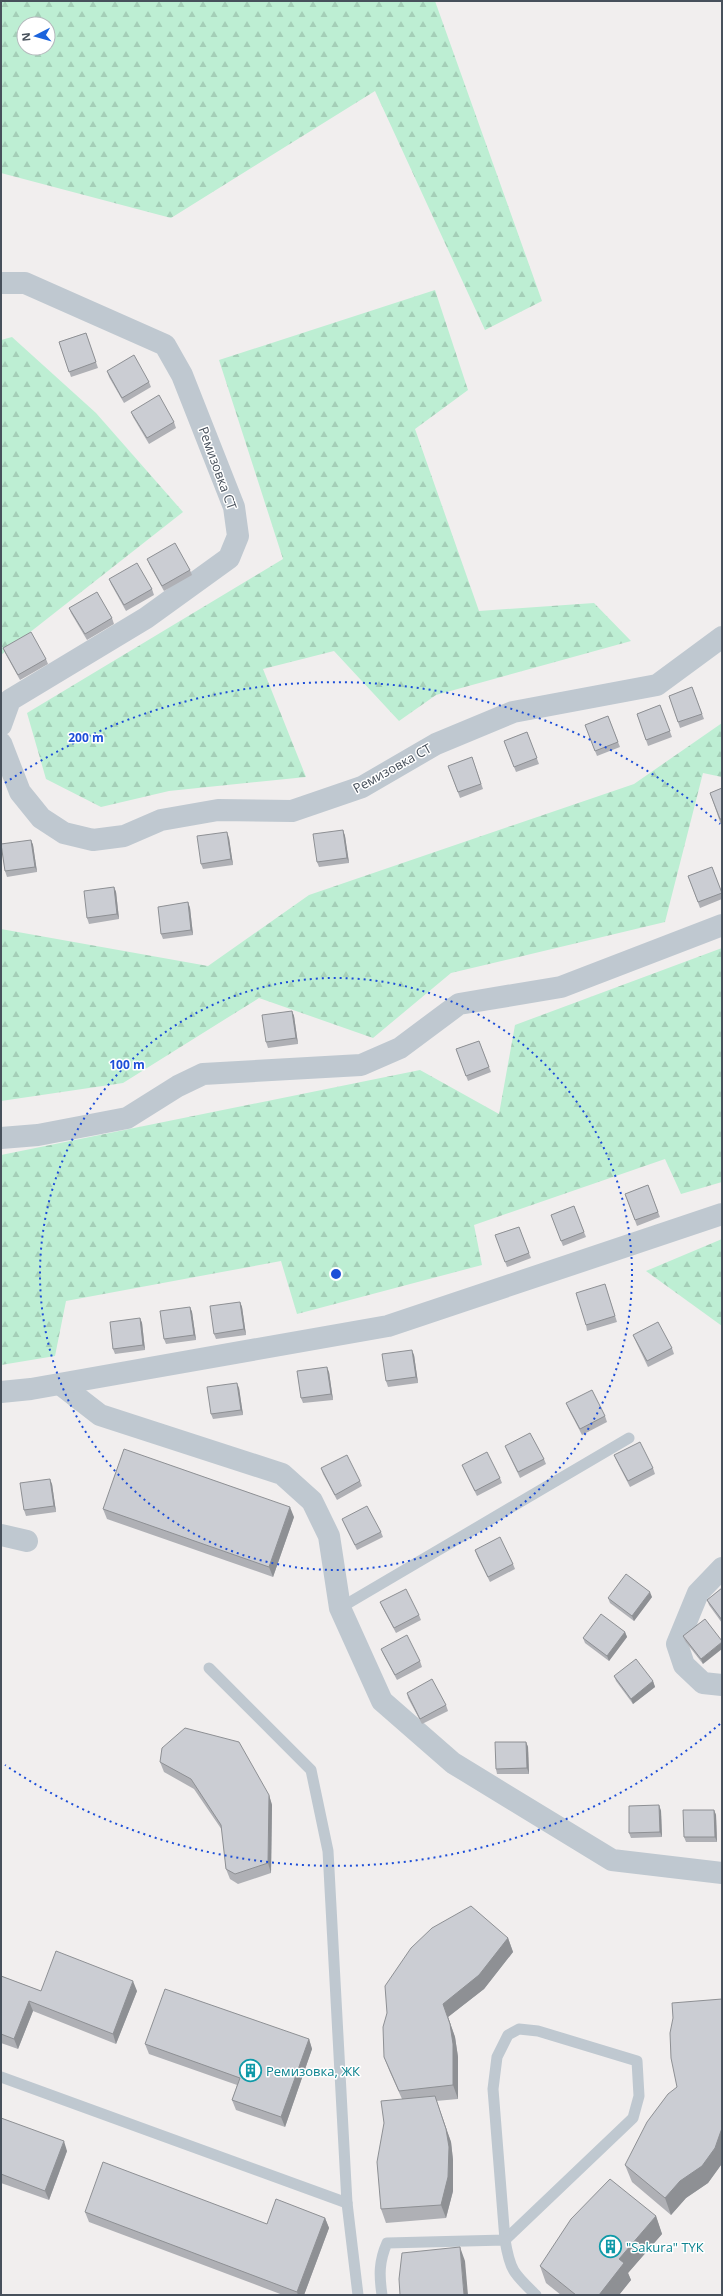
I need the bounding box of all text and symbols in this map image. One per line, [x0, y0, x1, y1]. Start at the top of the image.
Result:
north arrow [16, 16, 56, 56]
text: N [18, 32, 33, 42]
street label: Ремизовка СТ [195, 424, 242, 513]
text: 200 m [68, 729, 104, 746]
street label: Ремизовка СТ [350, 739, 435, 797]
text: 100 m [109, 1056, 145, 1073]
centre of rings [329, 1267, 343, 1281]
building icon: Ремизовка, ЖК [237, 2058, 263, 2084]
place label: Ремизовка, ЖК [266, 2062, 360, 2080]
building icon: "Sakura" ТҮК [597, 2234, 623, 2260]
place label: "Sakura" ТҮК [626, 2238, 704, 2256]

